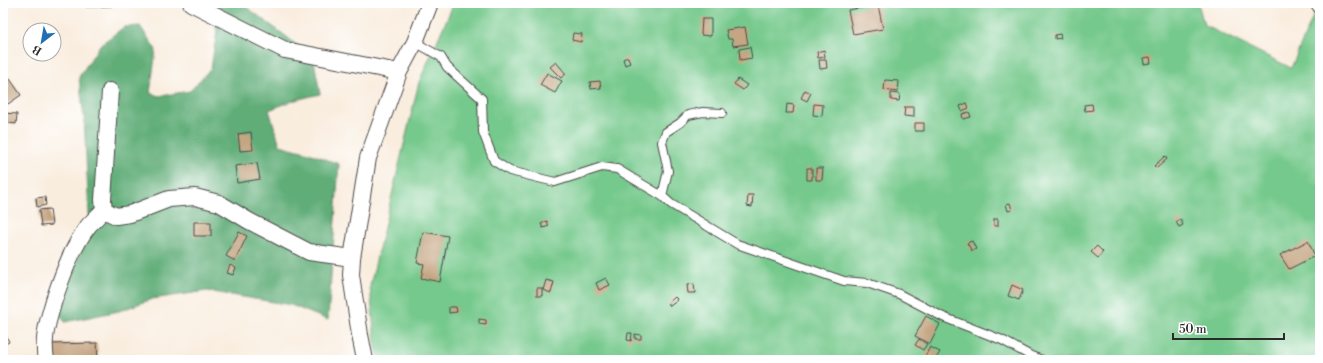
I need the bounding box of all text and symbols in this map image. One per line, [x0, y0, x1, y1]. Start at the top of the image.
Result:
north arrow [22, 22, 62, 62]
text: B [30, 42, 45, 58]
scale bar [1173, 315, 1284, 341]
text: 50 m [1179, 322, 1207, 337]

